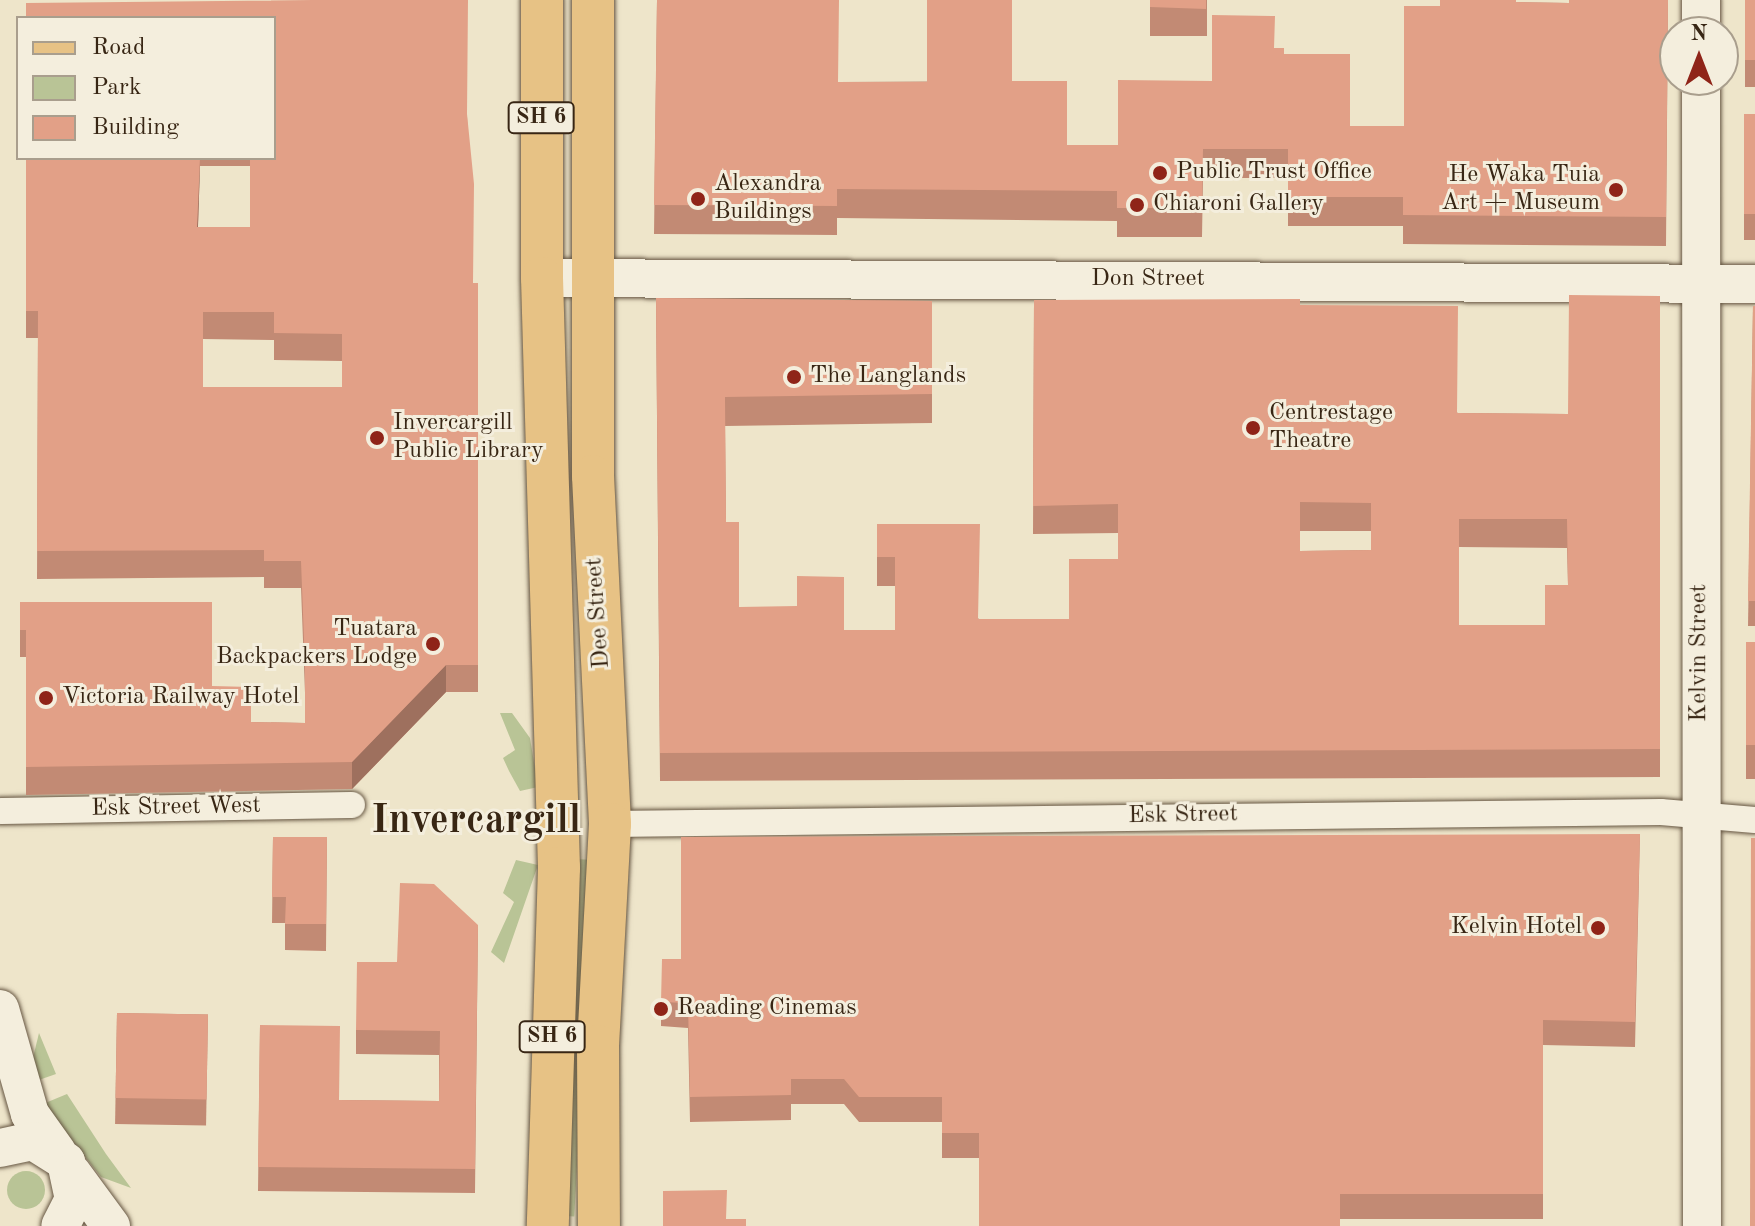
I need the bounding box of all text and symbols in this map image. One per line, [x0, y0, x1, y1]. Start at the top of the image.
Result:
legend [16, 16, 276, 160]
north arrow [1659, 16, 1739, 96]
text: N [1691, 23, 1707, 45]
text: Road [92, 36, 145, 60]
text: Park [92, 76, 141, 100]
road number: SH 6 [507, 100, 575, 136]
text: Building [92, 116, 179, 140]
place label: Public Trust Office [1176, 159, 1372, 187]
place label: He Waka Tuia Art + Museum [1441, 162, 1600, 218]
marker: Public Trust Office [1151, 164, 1169, 182]
place label: Alexandra Buildings [714, 171, 821, 227]
marker: He Waka Tuia Art + Museum [1607, 181, 1625, 199]
marker: Alexandra Buildings [689, 190, 707, 208]
place label: Chiaroni Gallery [1153, 191, 1324, 219]
marker: Chiaroni Gallery [1128, 196, 1146, 214]
street label: Don Street [1091, 266, 1205, 294]
place label: The Langlands [810, 363, 966, 391]
marker: The Langlands [785, 368, 803, 386]
place label: Centrestage Theatre [1269, 400, 1393, 456]
place label: Invercargill Public Library [393, 410, 544, 466]
marker: Centrestage Theatre [1244, 419, 1262, 437]
marker: Invercargill Public Library [368, 429, 386, 447]
street label: Dee Street [581, 557, 617, 669]
street label: Kelvin Street [1686, 584, 1714, 722]
place label: Tuatara Backpackers Lodge [216, 616, 417, 672]
marker: Tuatara Backpackers Lodge [424, 635, 442, 653]
place label: Victoria Railway Hotel [62, 684, 299, 712]
marker: Victoria Railway Hotel [37, 689, 55, 707]
street label: Esk Street West [91, 792, 261, 824]
district label: Invercargill [371, 798, 581, 846]
street label: Esk Street [1128, 801, 1238, 831]
place label: Kelvin Hotel [1451, 914, 1582, 942]
marker: Kelvin Hotel [1589, 919, 1607, 937]
place label: Reading Cinemas [677, 995, 857, 1023]
marker: Reading Cinemas [652, 1000, 670, 1018]
road number: SH 6 [518, 1019, 586, 1055]

